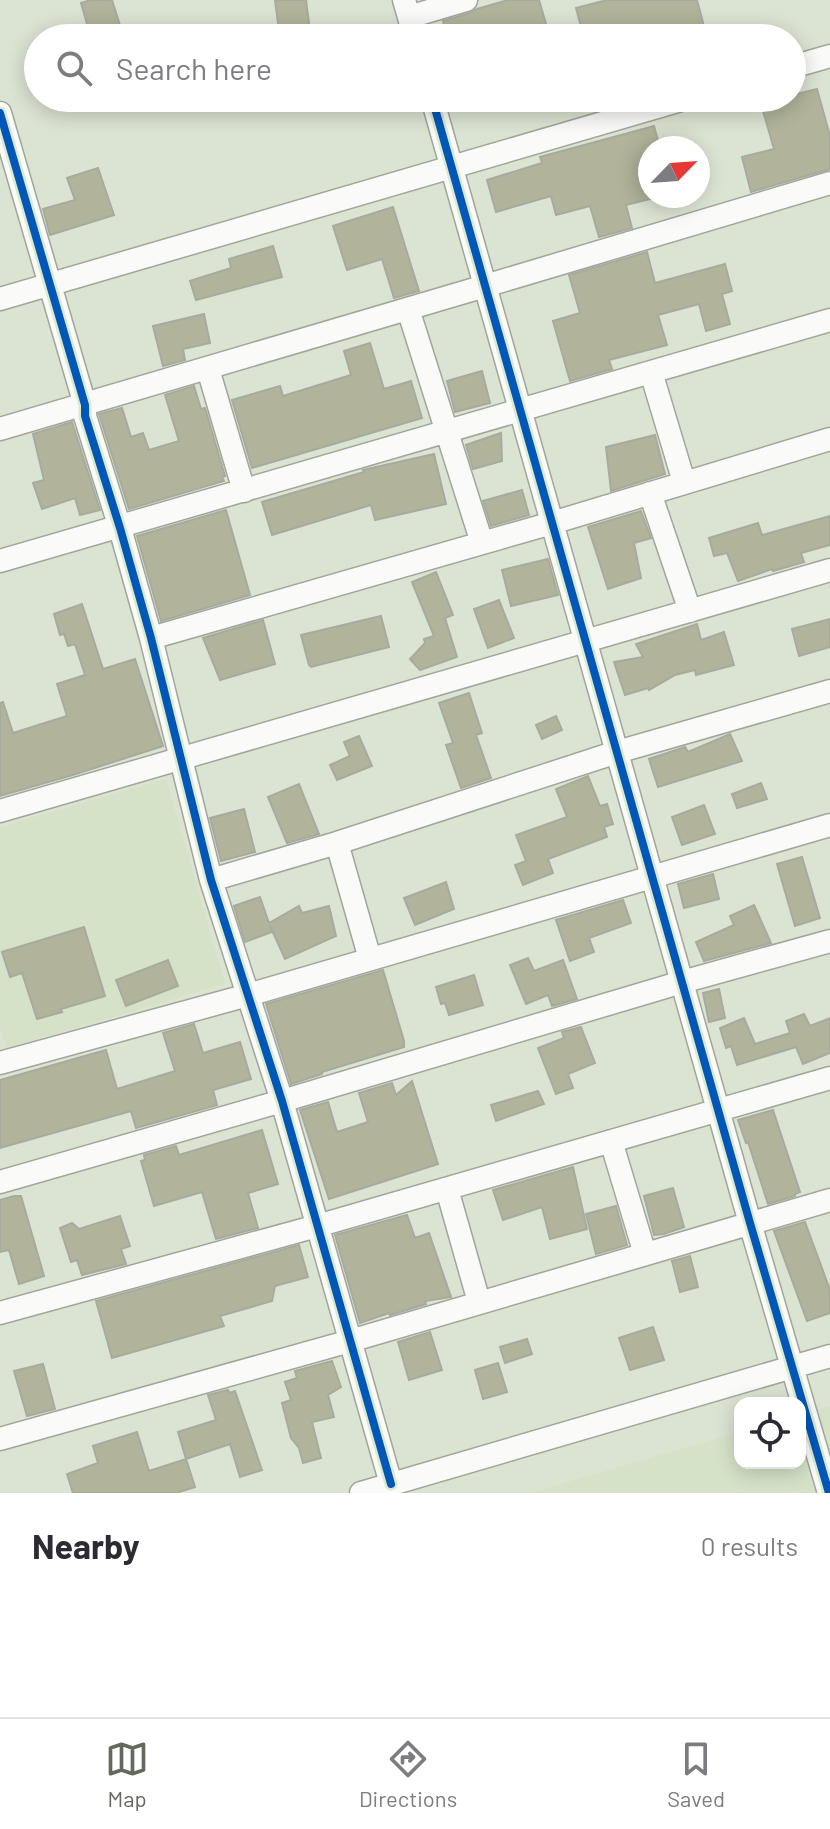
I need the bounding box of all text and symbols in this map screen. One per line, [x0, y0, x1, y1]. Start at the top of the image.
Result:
search box [24, 24, 806, 112]
icon: search [52, 46, 96, 90]
text: Search here [116, 50, 272, 86]
north arrow [638, 136, 710, 208]
map controls [734, 1397, 806, 1469]
button: locate [734, 1397, 806, 1469]
text: Nearby [32, 1525, 140, 1566]
text: 0 results [701, 1530, 798, 1561]
tab: Map [105, 1737, 149, 1811]
tab: Directions [359, 1737, 457, 1811]
tab: Saved [667, 1737, 725, 1811]

